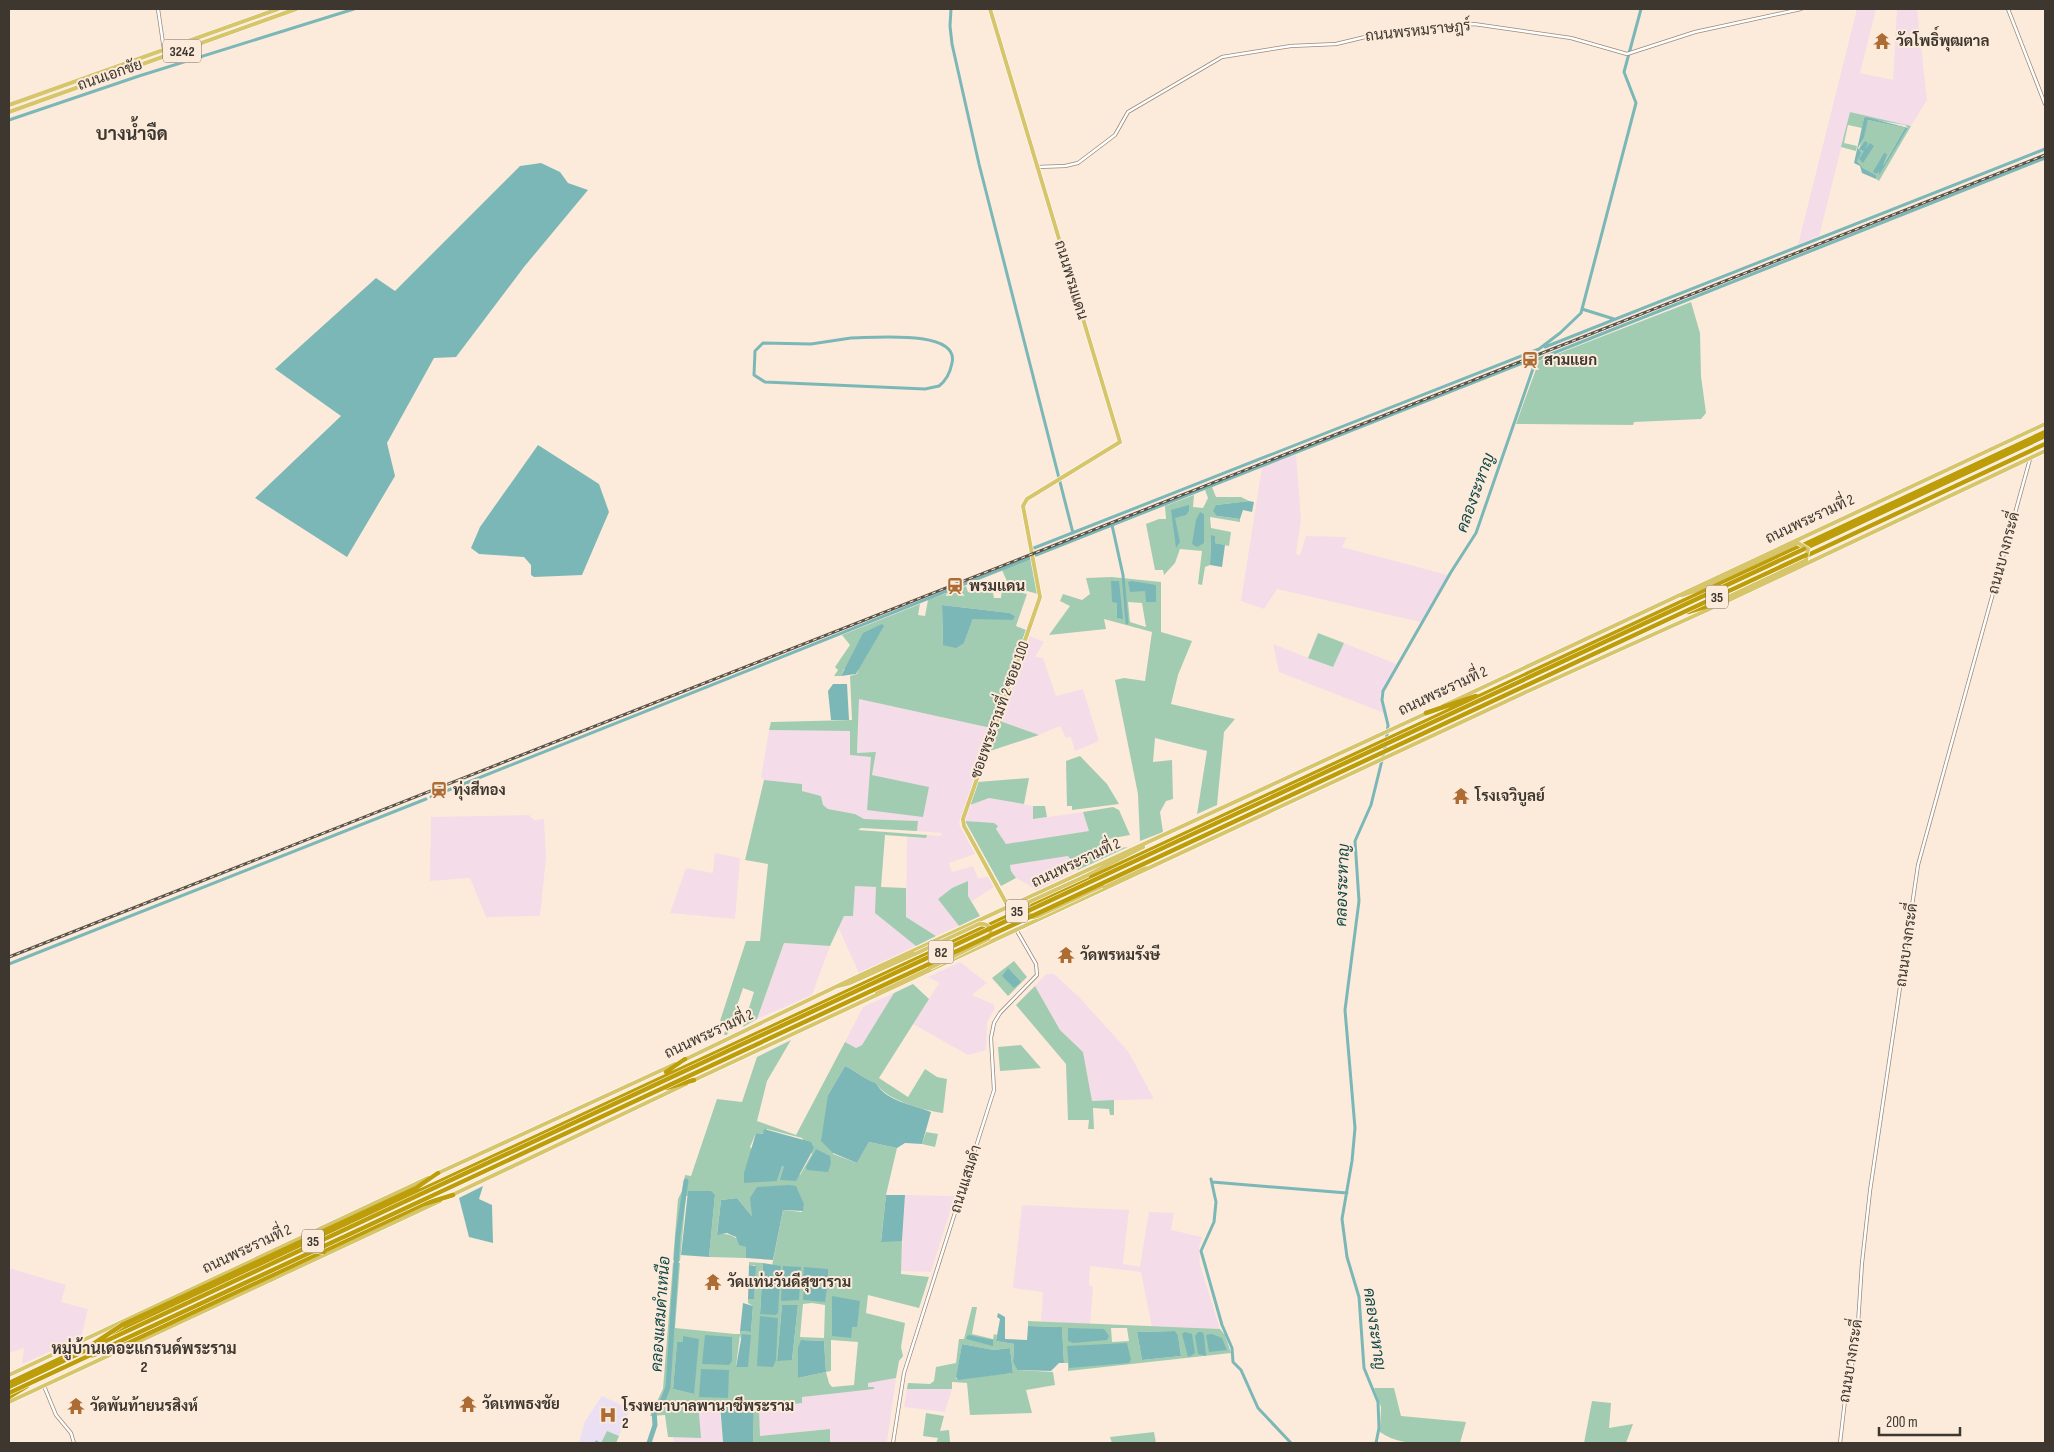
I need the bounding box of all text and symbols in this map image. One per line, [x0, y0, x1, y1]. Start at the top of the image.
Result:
street label: ถนนพรหมราษฎร์ [1364, 15, 1472, 46]
place label: วัดโพธิ์พุฒตาล [1896, 25, 1990, 52]
temple icon: วัดโพธิ์พุฒตาล [1872, 31, 1892, 51]
road number: 3242 [163, 40, 201, 62]
street label: ถนนเอกชัย [75, 55, 145, 95]
district label: บางน้ำจืด [96, 116, 168, 145]
street label: ถนนพรมแดน [1050, 238, 1092, 322]
station icon: สามแยก [1520, 350, 1540, 370]
place label: สามแยก [1544, 351, 1597, 370]
water label: คลองระหาญ [1453, 450, 1499, 535]
street label: ถนนพระรามที่ 2 [1760, 485, 1858, 548]
street label: ถนนบางกระดี่ [1978, 508, 2024, 596]
station icon: พรมแดน [945, 576, 965, 596]
place label: พรมแดน [969, 577, 1025, 596]
road number: 35 [1706, 586, 1728, 608]
street label: ซอยพระรามที่ 2 ซอย 100 [961, 637, 1034, 781]
street label: ถนนพระรามที่ 2 [1393, 657, 1491, 720]
station icon: ทุ่งสีทอง [429, 780, 449, 800]
place label: ทุ่งสีทอง [453, 780, 506, 801]
place label: โรงเจวิบูลย์ [1474, 785, 1546, 807]
temple icon: โรงเจวิบูลย์ [1451, 786, 1471, 806]
street label: ถนนพระรามที่ 2 [1026, 829, 1124, 892]
water label: คลองระหาญ [1332, 842, 1354, 927]
road number: 35 [1006, 899, 1028, 922]
street label: ถนนบางกระดี่ [1886, 901, 1922, 988]
road number: 82 [928, 940, 954, 964]
place label: วัดพรหมรังษี [1080, 944, 1161, 965]
temple icon: วัดพรหมรังษี [1056, 945, 1076, 965]
street label: ถนนพระรามที่ 2 [659, 1000, 757, 1063]
street label: ถนนแสมดำ [946, 1143, 986, 1215]
street label: ถนนพระรามที่ 2 [197, 1215, 295, 1278]
road number: 35 [302, 1230, 324, 1252]
water label: คลองแสมดำเหนือ [644, 1255, 675, 1372]
temple icon: วัดแท่นวันดีสุขาราม [703, 1272, 723, 1292]
place label: วัดแท่นวันดีสุขาราม [727, 1272, 851, 1293]
water label: คลองระหาญ [1359, 1287, 1389, 1372]
street label: ถนนบางกระดี่ [1829, 1317, 1867, 1404]
district label: หมู่บ้านเดอะแกรนด์พระราม 2 [51, 1337, 237, 1377]
temple icon: วัดเทพธงชัย [458, 1394, 478, 1414]
place label: วัดเทพธงชัย [482, 1394, 560, 1414]
place label: โรงพยาบาลพานาซีพระราม 2 [621, 1395, 794, 1433]
temple icon: วัดพันท้ายนรสิงห์ [66, 1396, 86, 1416]
place label: วัดพันท้ายนรสิงห์ [90, 1396, 199, 1416]
scale bar [1879, 1404, 1960, 1436]
hospital icon: โรงพยาบาลพานาซีพระราม 2 [598, 1405, 618, 1425]
text: 200 m [1886, 1413, 1918, 1432]

